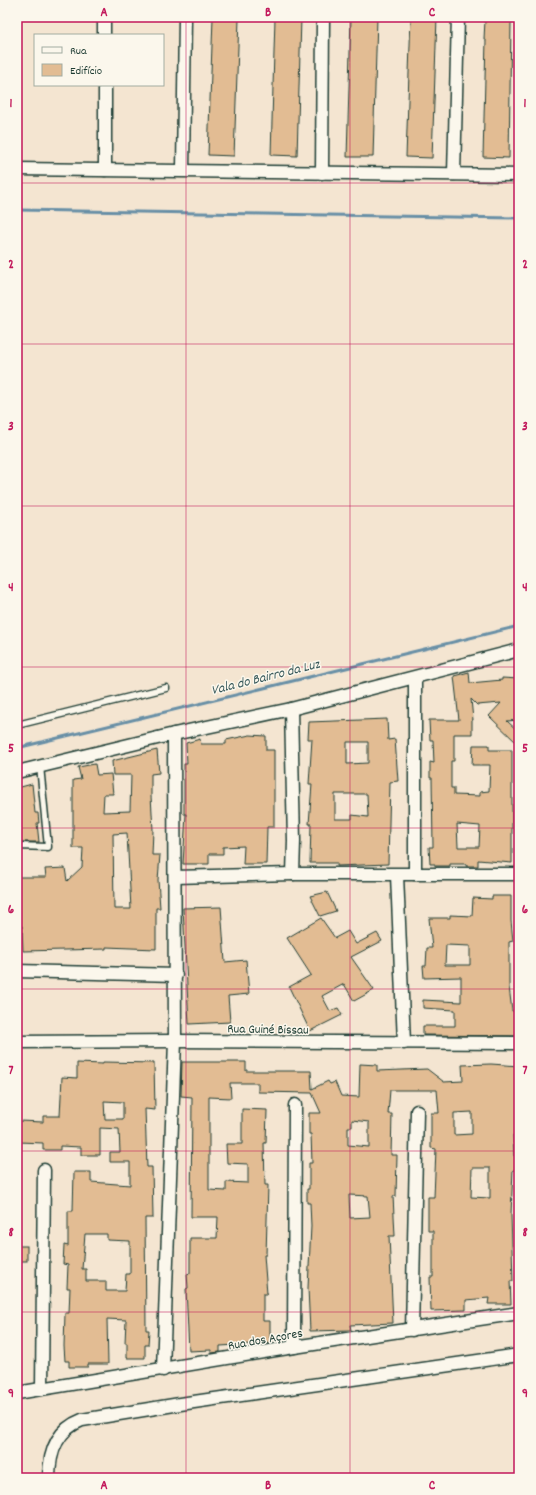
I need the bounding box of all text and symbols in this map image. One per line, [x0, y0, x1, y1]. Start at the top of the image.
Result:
text: A [100, 4, 108, 23]
text: B [265, 4, 271, 23]
text: C [429, 4, 436, 23]
legend [34, 34, 164, 86]
text: Rua [70, 43, 87, 60]
text: Edifício [70, 63, 102, 80]
text: 1 [10, 95, 13, 114]
text: 1 [524, 95, 527, 114]
text: 2 [8, 256, 14, 275]
text: 2 [522, 256, 528, 275]
text: 3 [8, 418, 14, 437]
text: 3 [522, 418, 528, 437]
text: 4 [8, 579, 14, 598]
text: 4 [522, 579, 528, 598]
water label: Vala do Bairro da Luz [209, 655, 323, 701]
text: 5 [8, 740, 14, 759]
text: 5 [522, 740, 528, 759]
text: 6 [8, 901, 15, 920]
text: 6 [522, 901, 529, 920]
street label: Rua Guiné Bissau [227, 1020, 309, 1041]
text: 7 [9, 1062, 14, 1081]
text: 7 [523, 1062, 528, 1081]
text: 8 [8, 1224, 14, 1243]
text: 8 [522, 1224, 528, 1243]
street label: Rua dos Açores [227, 1325, 304, 1356]
text: 9 [8, 1385, 14, 1404]
text: 9 [522, 1385, 528, 1404]
text: A [100, 1477, 108, 1495]
text: B [265, 1477, 271, 1495]
text: C [429, 1477, 436, 1495]

